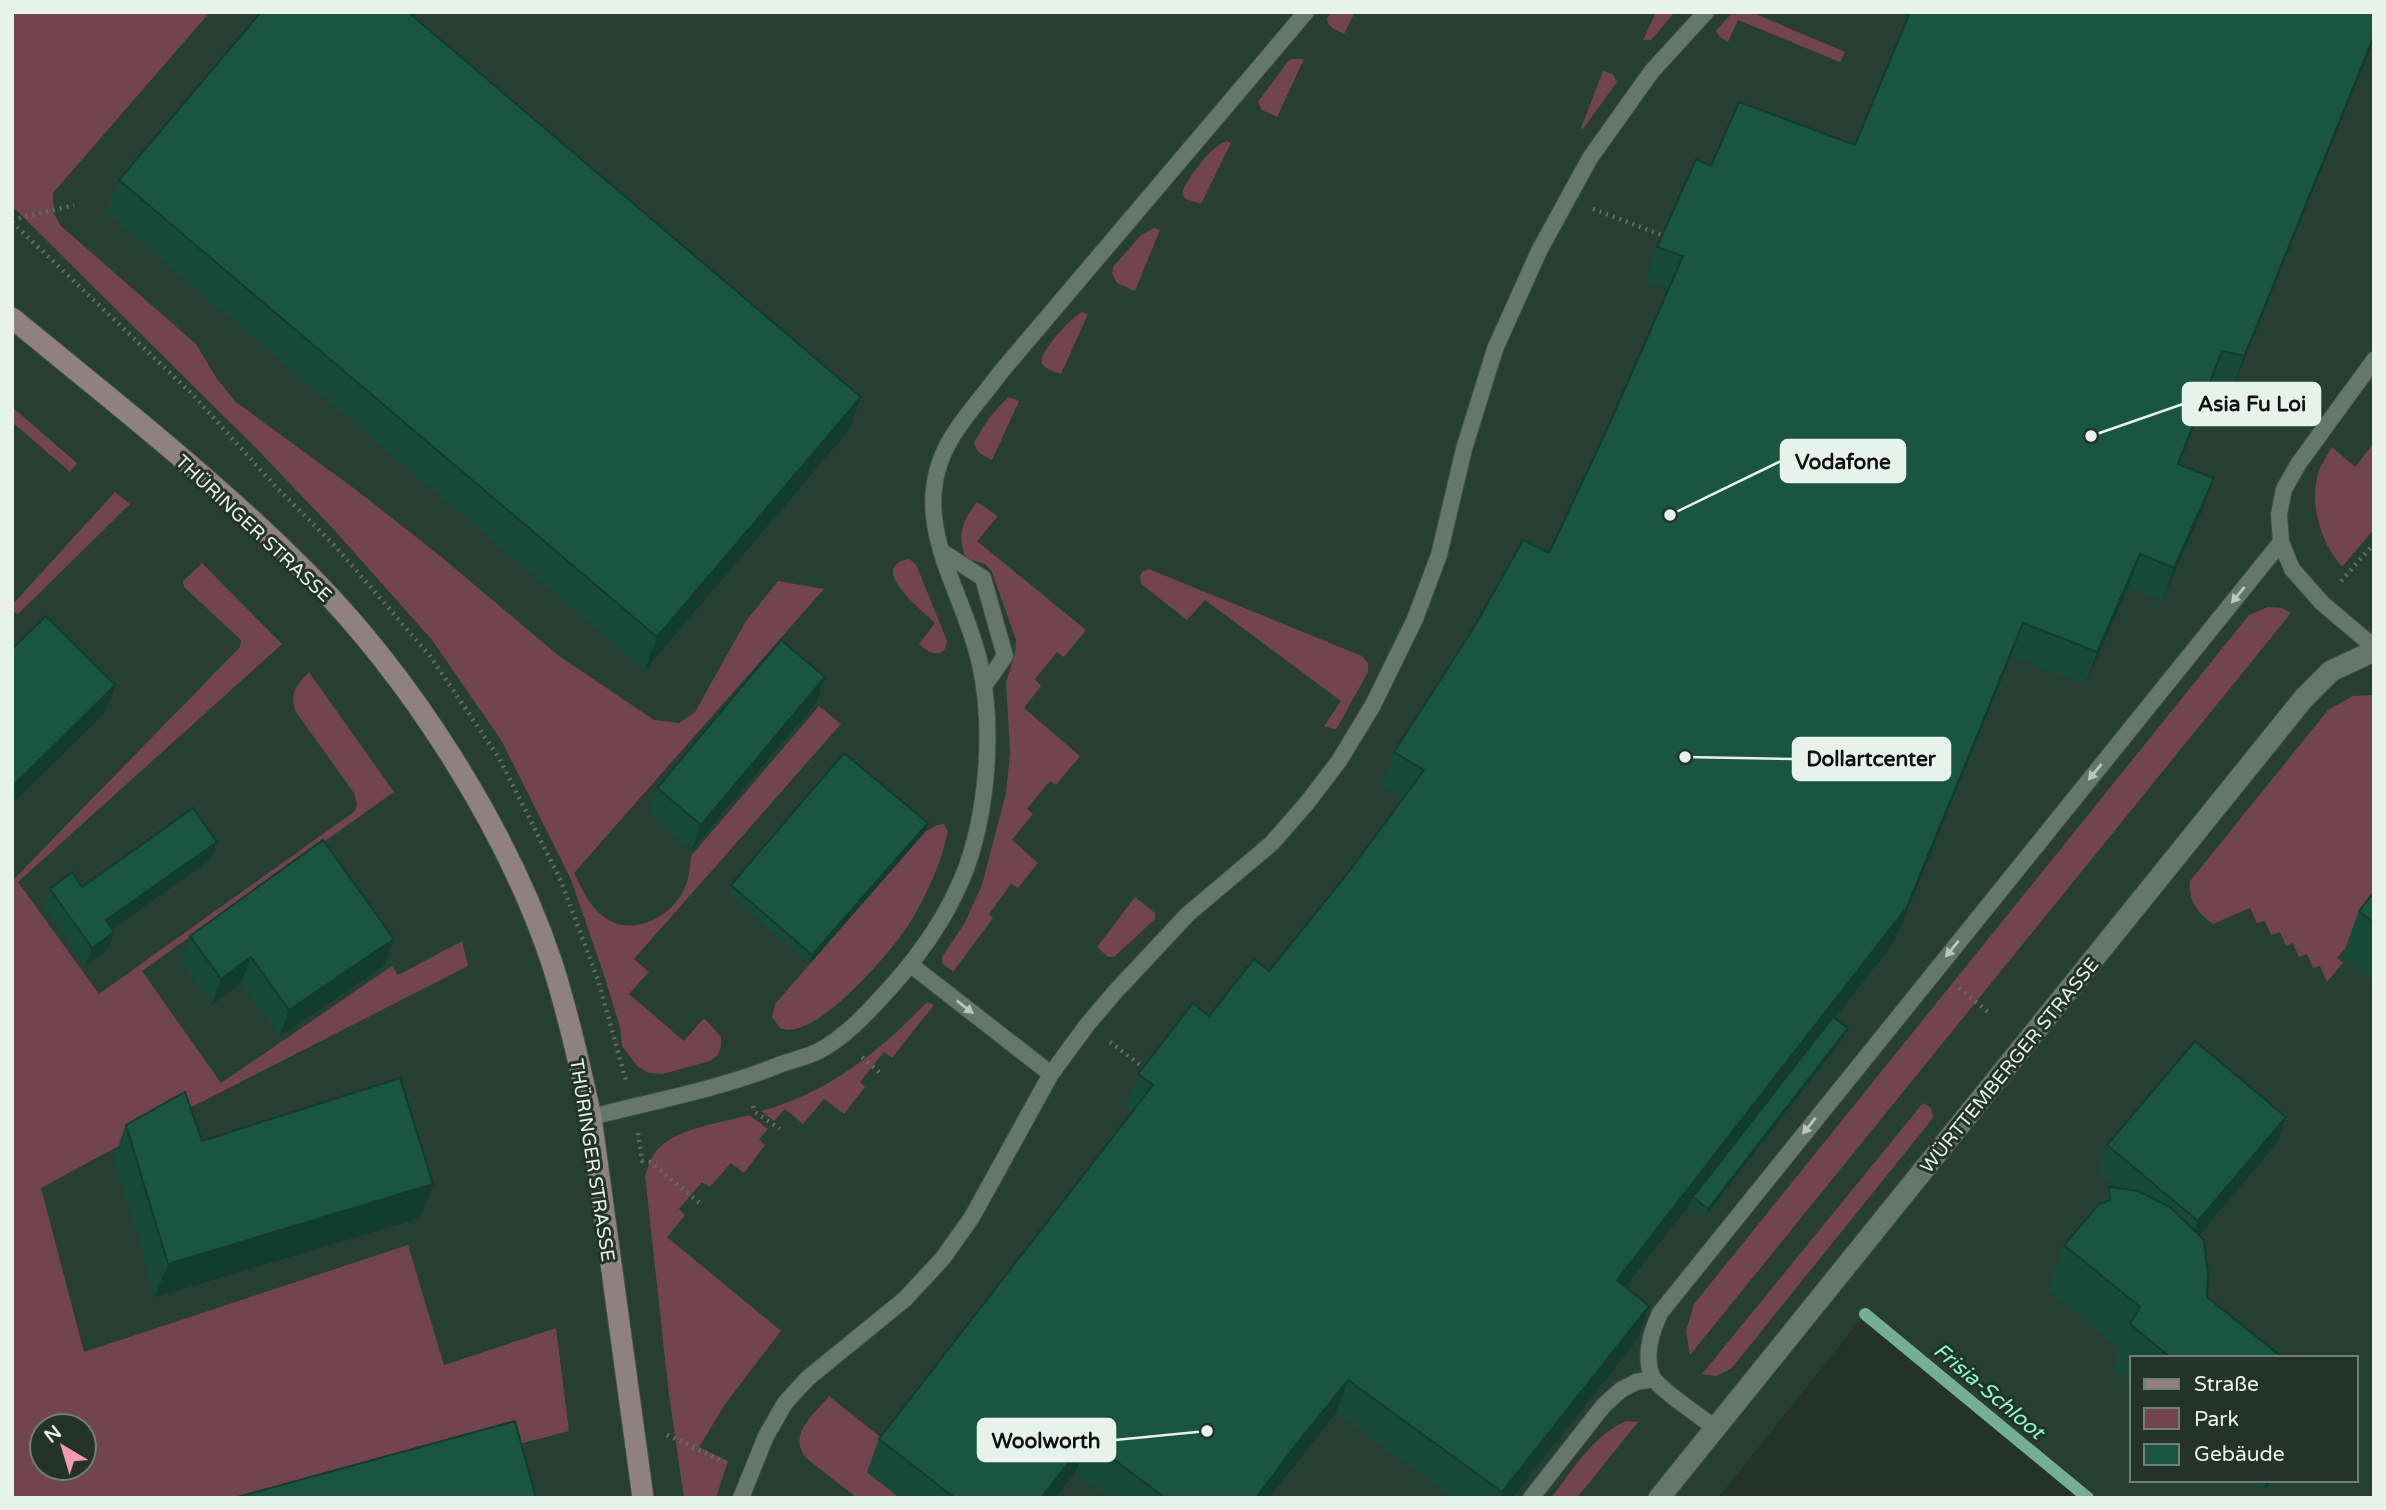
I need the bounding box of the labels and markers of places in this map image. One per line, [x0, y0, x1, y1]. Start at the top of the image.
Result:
callout: Asia Fu Loi [2183, 383, 2320, 425]
callout: Vodafone [1781, 440, 1905, 482]
callout: Dollartcenter [1793, 738, 1950, 780]
callout: Woolworth [978, 1419, 1115, 1461]

